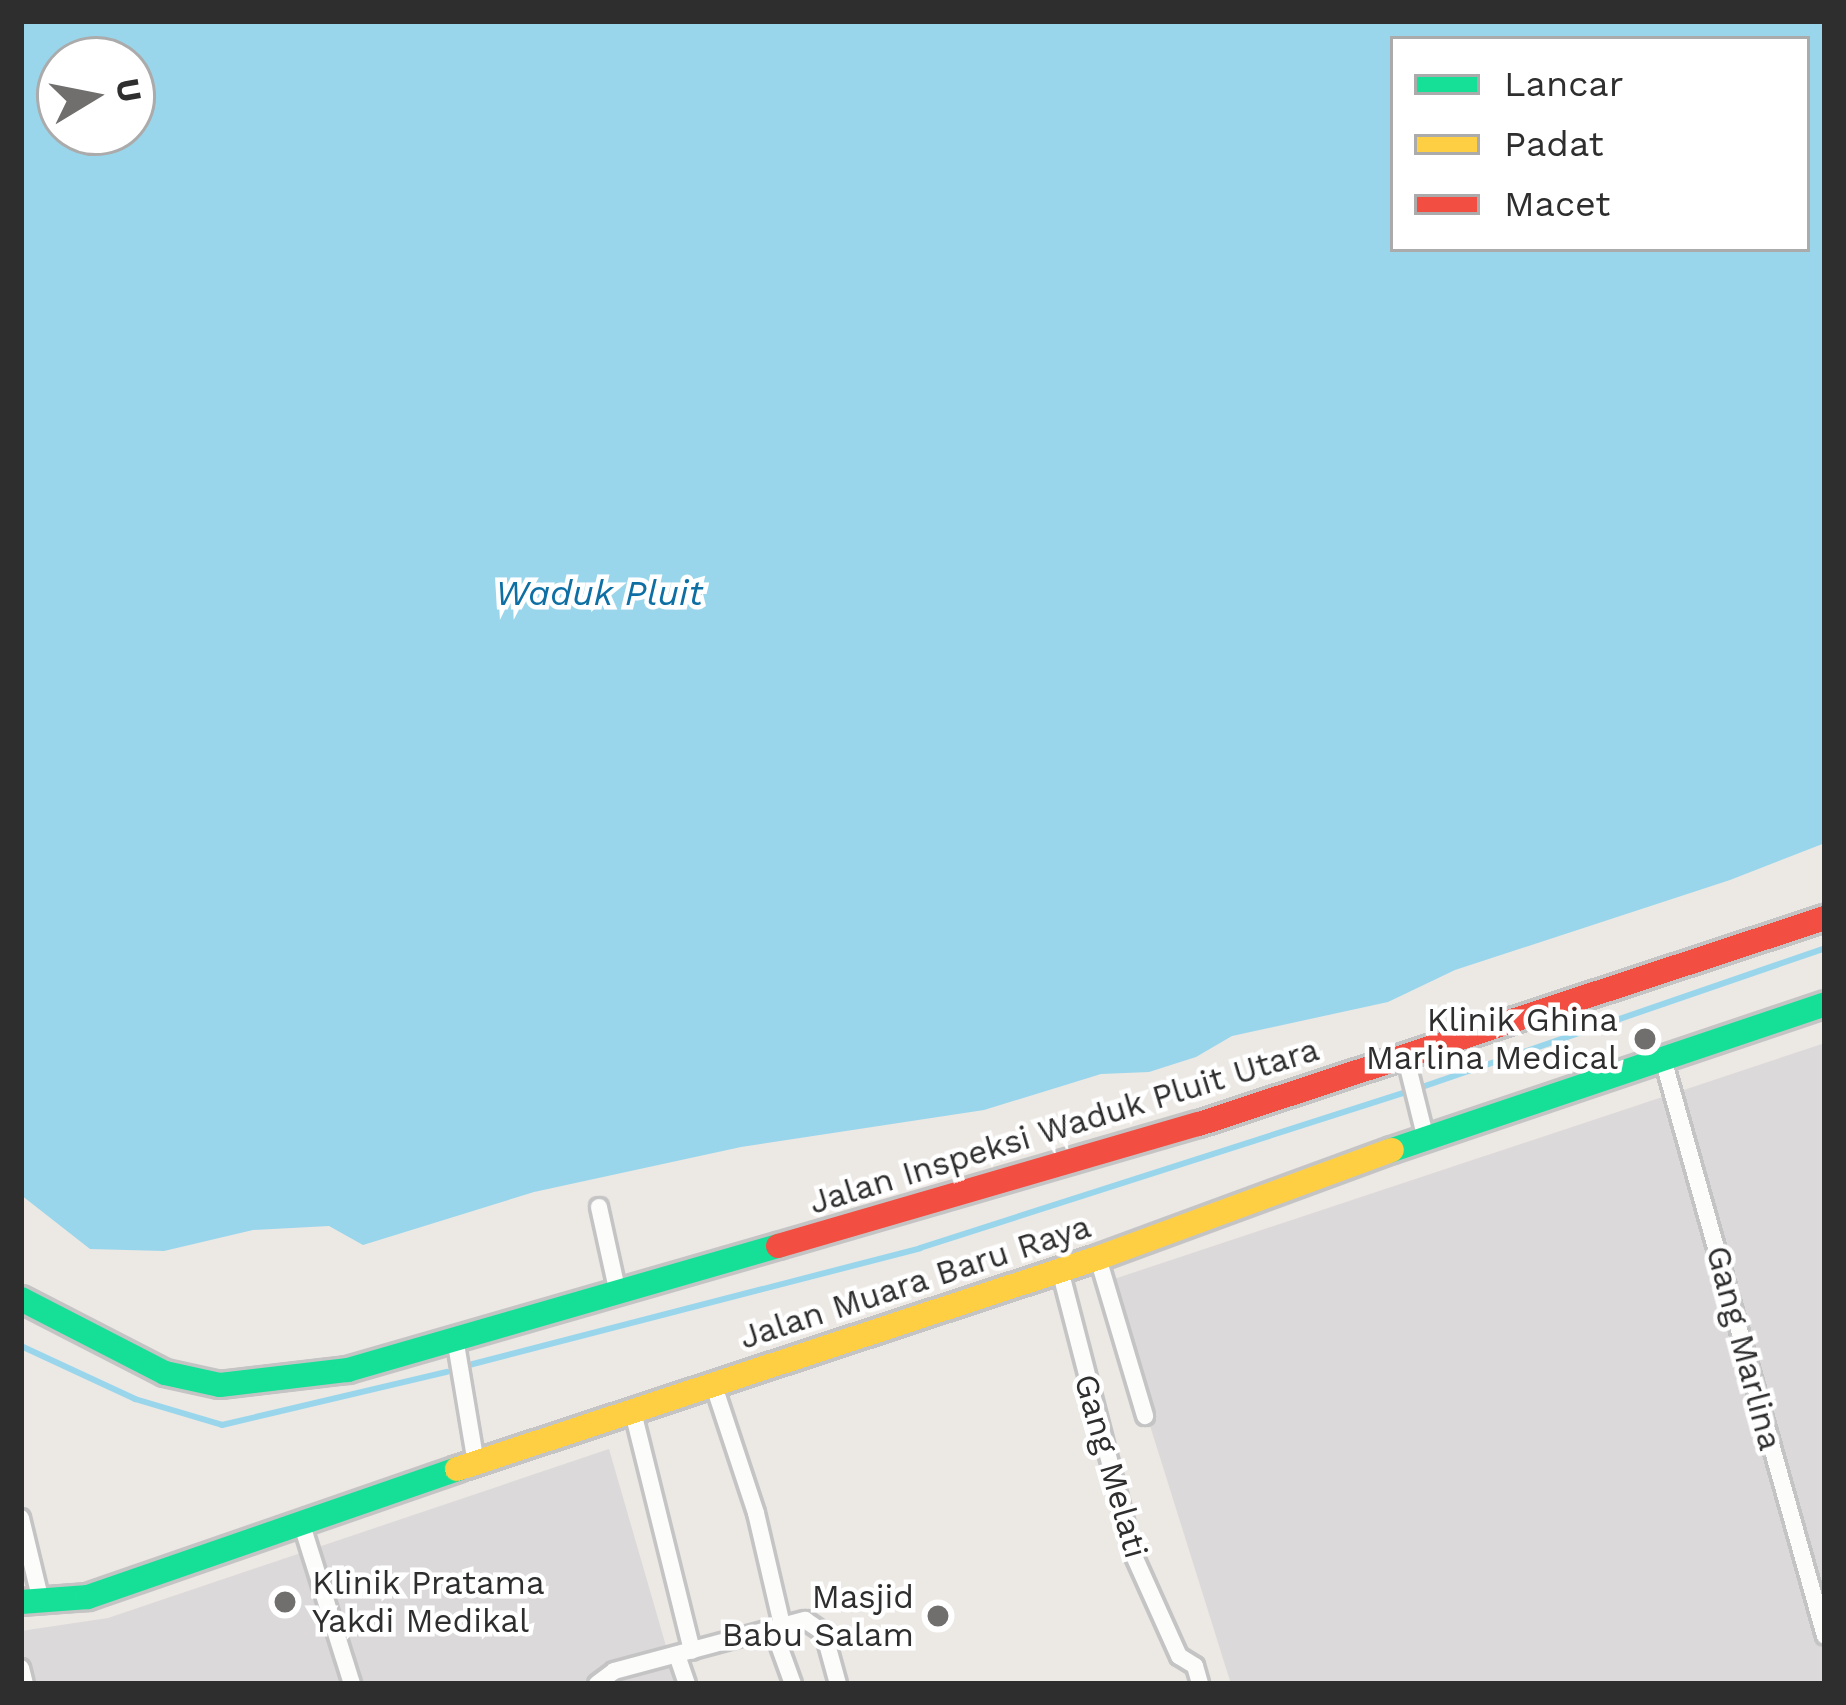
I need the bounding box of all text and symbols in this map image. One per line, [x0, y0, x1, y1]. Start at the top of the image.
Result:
north arrow [36, 36, 156, 156]
legend [1390, 36, 1810, 252]
text: Lancar [1504, 63, 1623, 105]
text: U [108, 75, 150, 105]
text: Padat [1504, 123, 1604, 165]
text: Macet [1504, 183, 1610, 225]
water label: Waduk Pluit [495, 572, 703, 616]
place label: Klinik Ghina Marlina Medical [1365, 1000, 1618, 1078]
marker: Klinik Ghina Marlina Medical [1629, 1023, 1661, 1055]
street label: Jalan Inspeksi Waduk Pluit Utara [804, 1029, 1324, 1223]
street label: Jalan Muara Baru Raya [734, 1206, 1096, 1358]
street label: Gang Marlina [1698, 1241, 1790, 1455]
street label: Gang Melati [1066, 1369, 1156, 1563]
place label: Klinik Pratama Yakdi Medikal [312, 1563, 545, 1641]
place label: Masjid Babu Salam [722, 1577, 914, 1655]
marker: Klinik Pratama Yakdi Medikal [269, 1586, 301, 1618]
marker: Masjid Babu Salam [925, 1603, 951, 1629]

